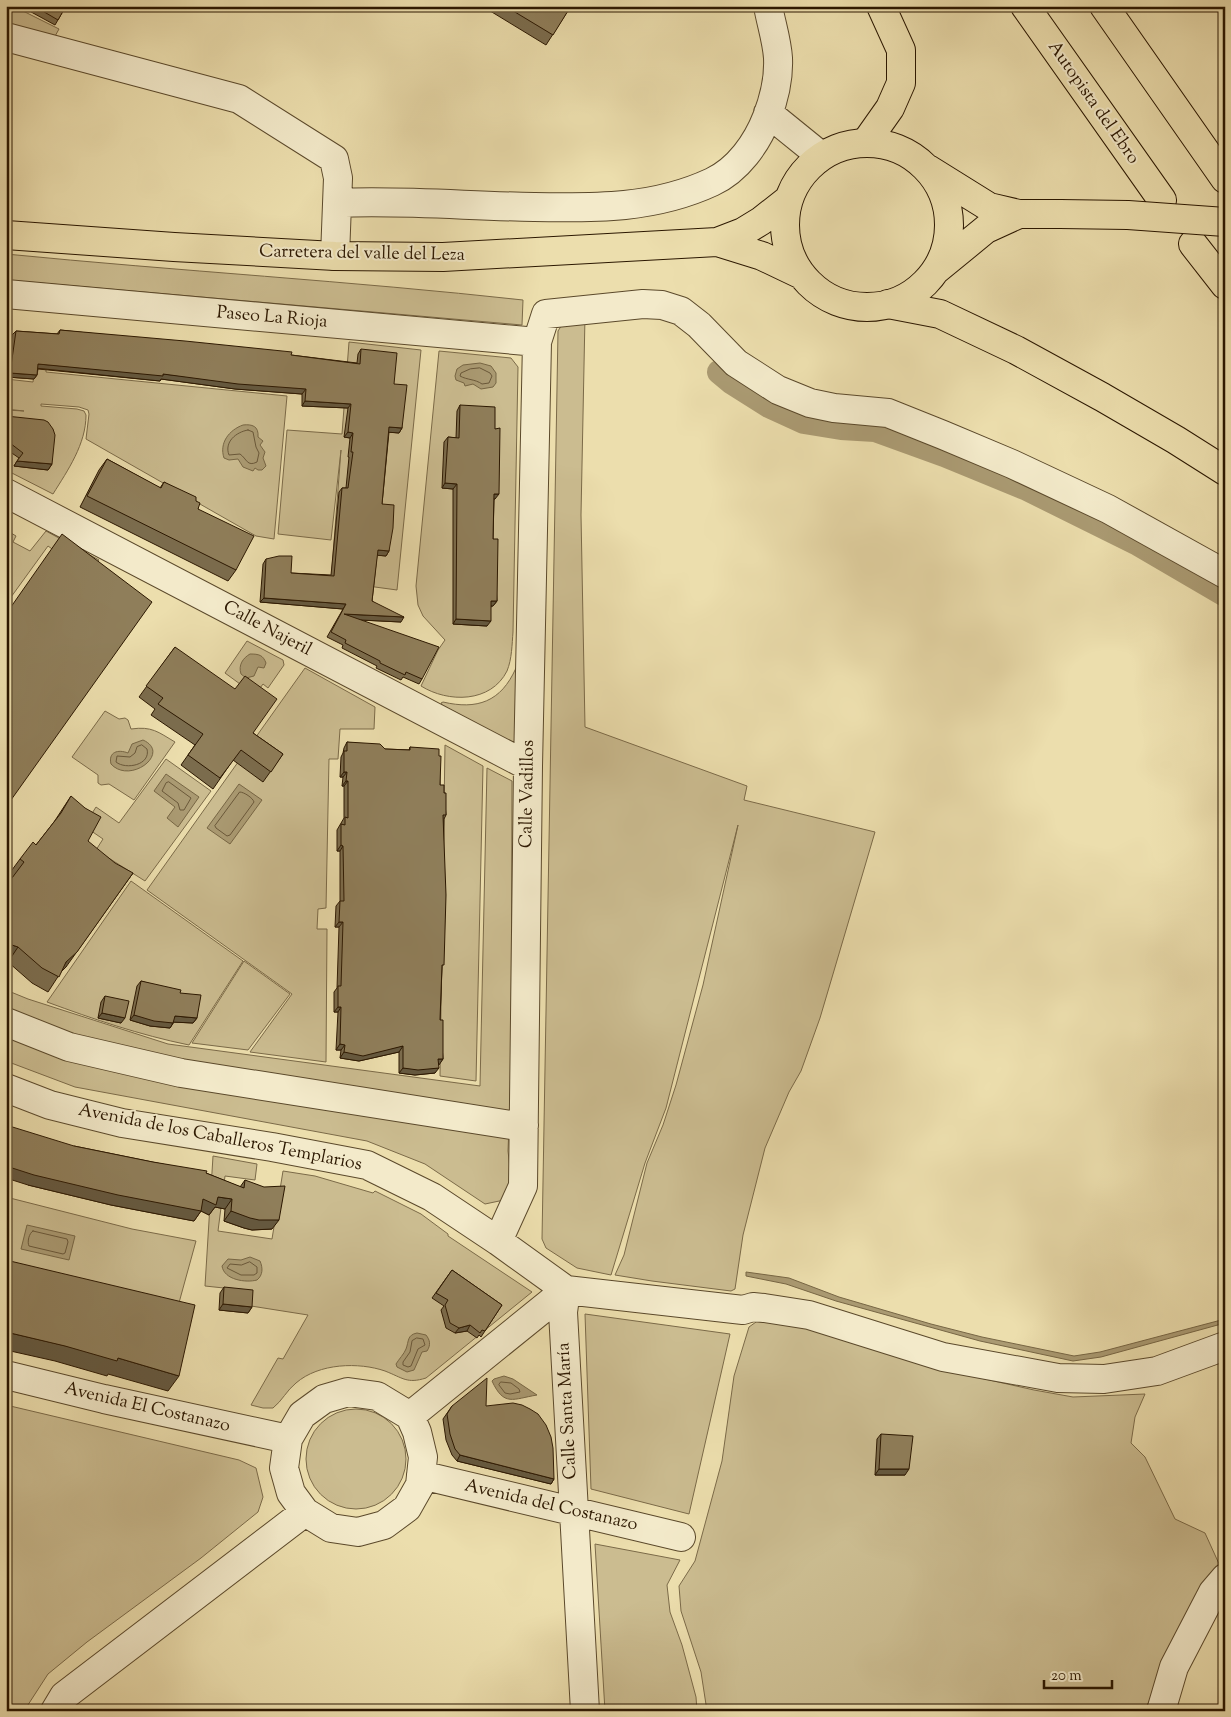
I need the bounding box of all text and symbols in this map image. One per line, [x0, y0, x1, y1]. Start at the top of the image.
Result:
street label: Autopista del Ebro [1041, 36, 1145, 170]
street label: Carretera del valle del Leza [259, 239, 465, 269]
street label: Paseo La Rioja [215, 300, 329, 336]
street label: Calle Najeril [218, 595, 316, 663]
street label: Calle Vadillos [514, 740, 542, 848]
street label: Avenida de los Caballeros Templarios [76, 1098, 364, 1178]
street label: Calle Santa María [551, 1342, 585, 1480]
street label: Avenida El Costanazo [61, 1376, 233, 1440]
street label: Avenida del Costanazo [462, 1473, 640, 1539]
scale bar [1044, 1657, 1111, 1689]
text: 20 m [1051, 1666, 1082, 1687]

